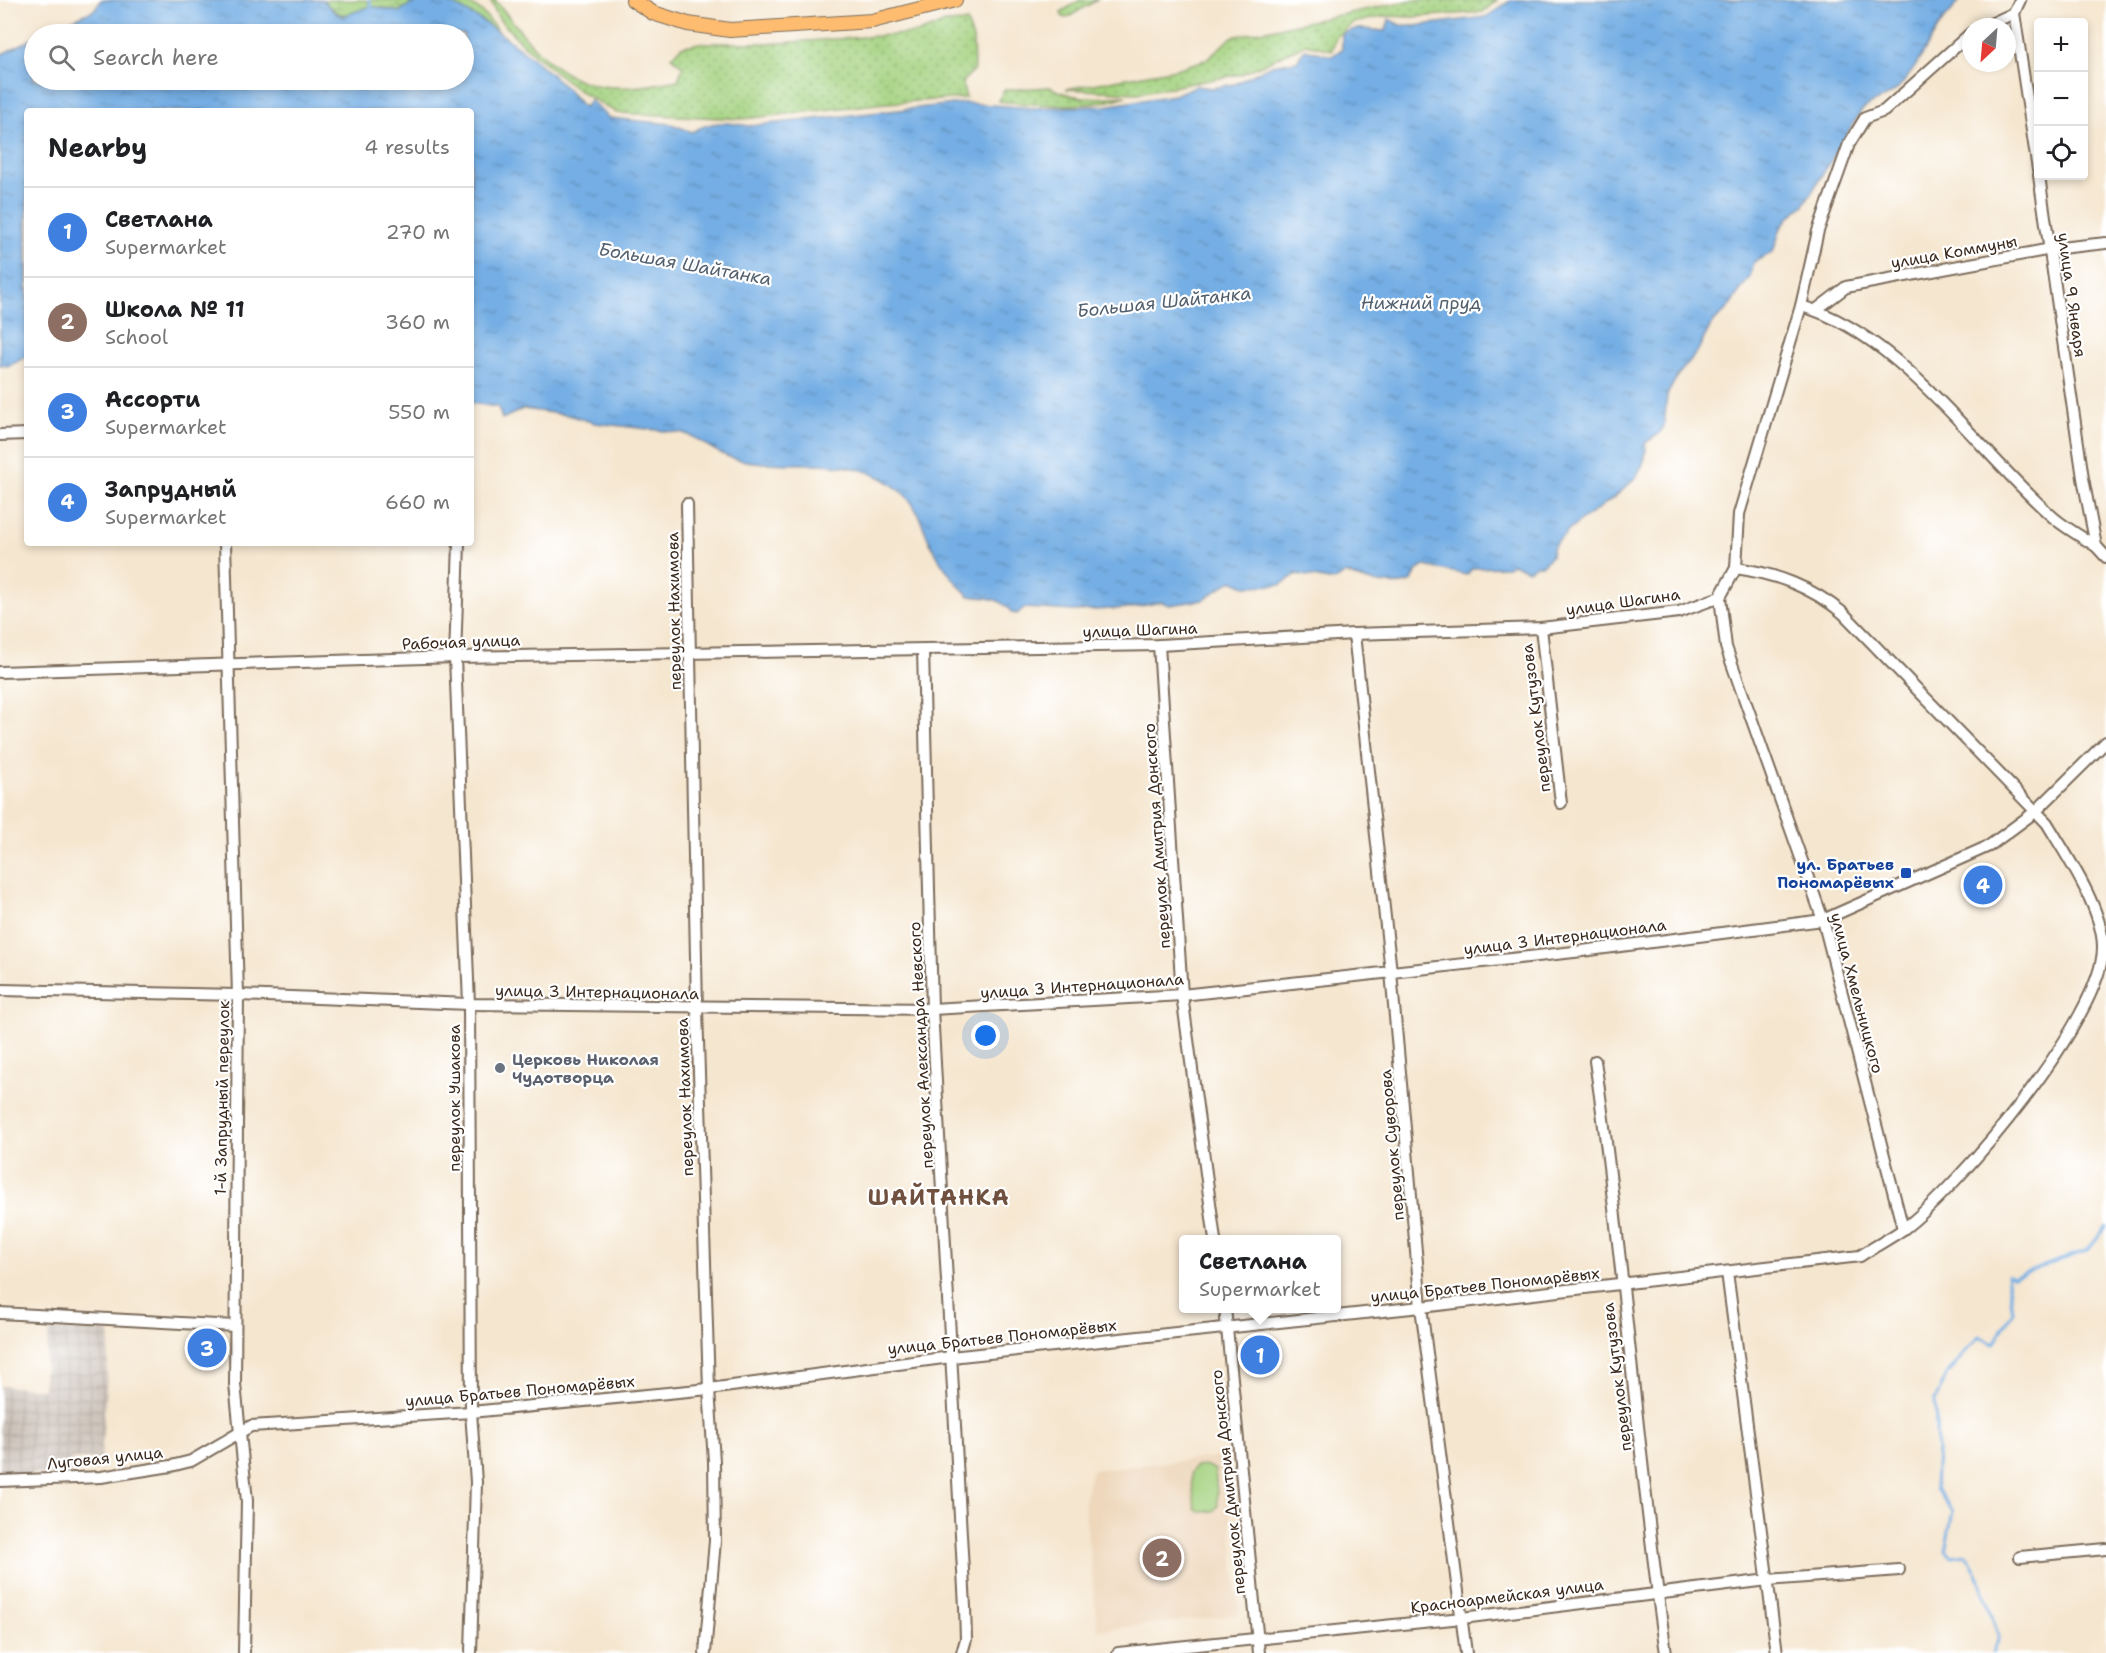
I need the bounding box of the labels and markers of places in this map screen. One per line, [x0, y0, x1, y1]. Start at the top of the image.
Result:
place label: ул. Братьев Пономарёвых [1777, 854, 1894, 893]
pin: 4 [1964, 862, 2002, 908]
marker: ул. Братьев Пономарёвых [1899, 866, 1913, 880]
place label: Церковь Николая Чудотворца [512, 1049, 659, 1088]
marker: Церковь Николая Чудотворца [493, 1061, 507, 1075]
pin: 3 [188, 1326, 226, 1370]
pin: 1 [1240, 1332, 1280, 1378]
pin: 2 [1142, 1536, 1182, 1580]

